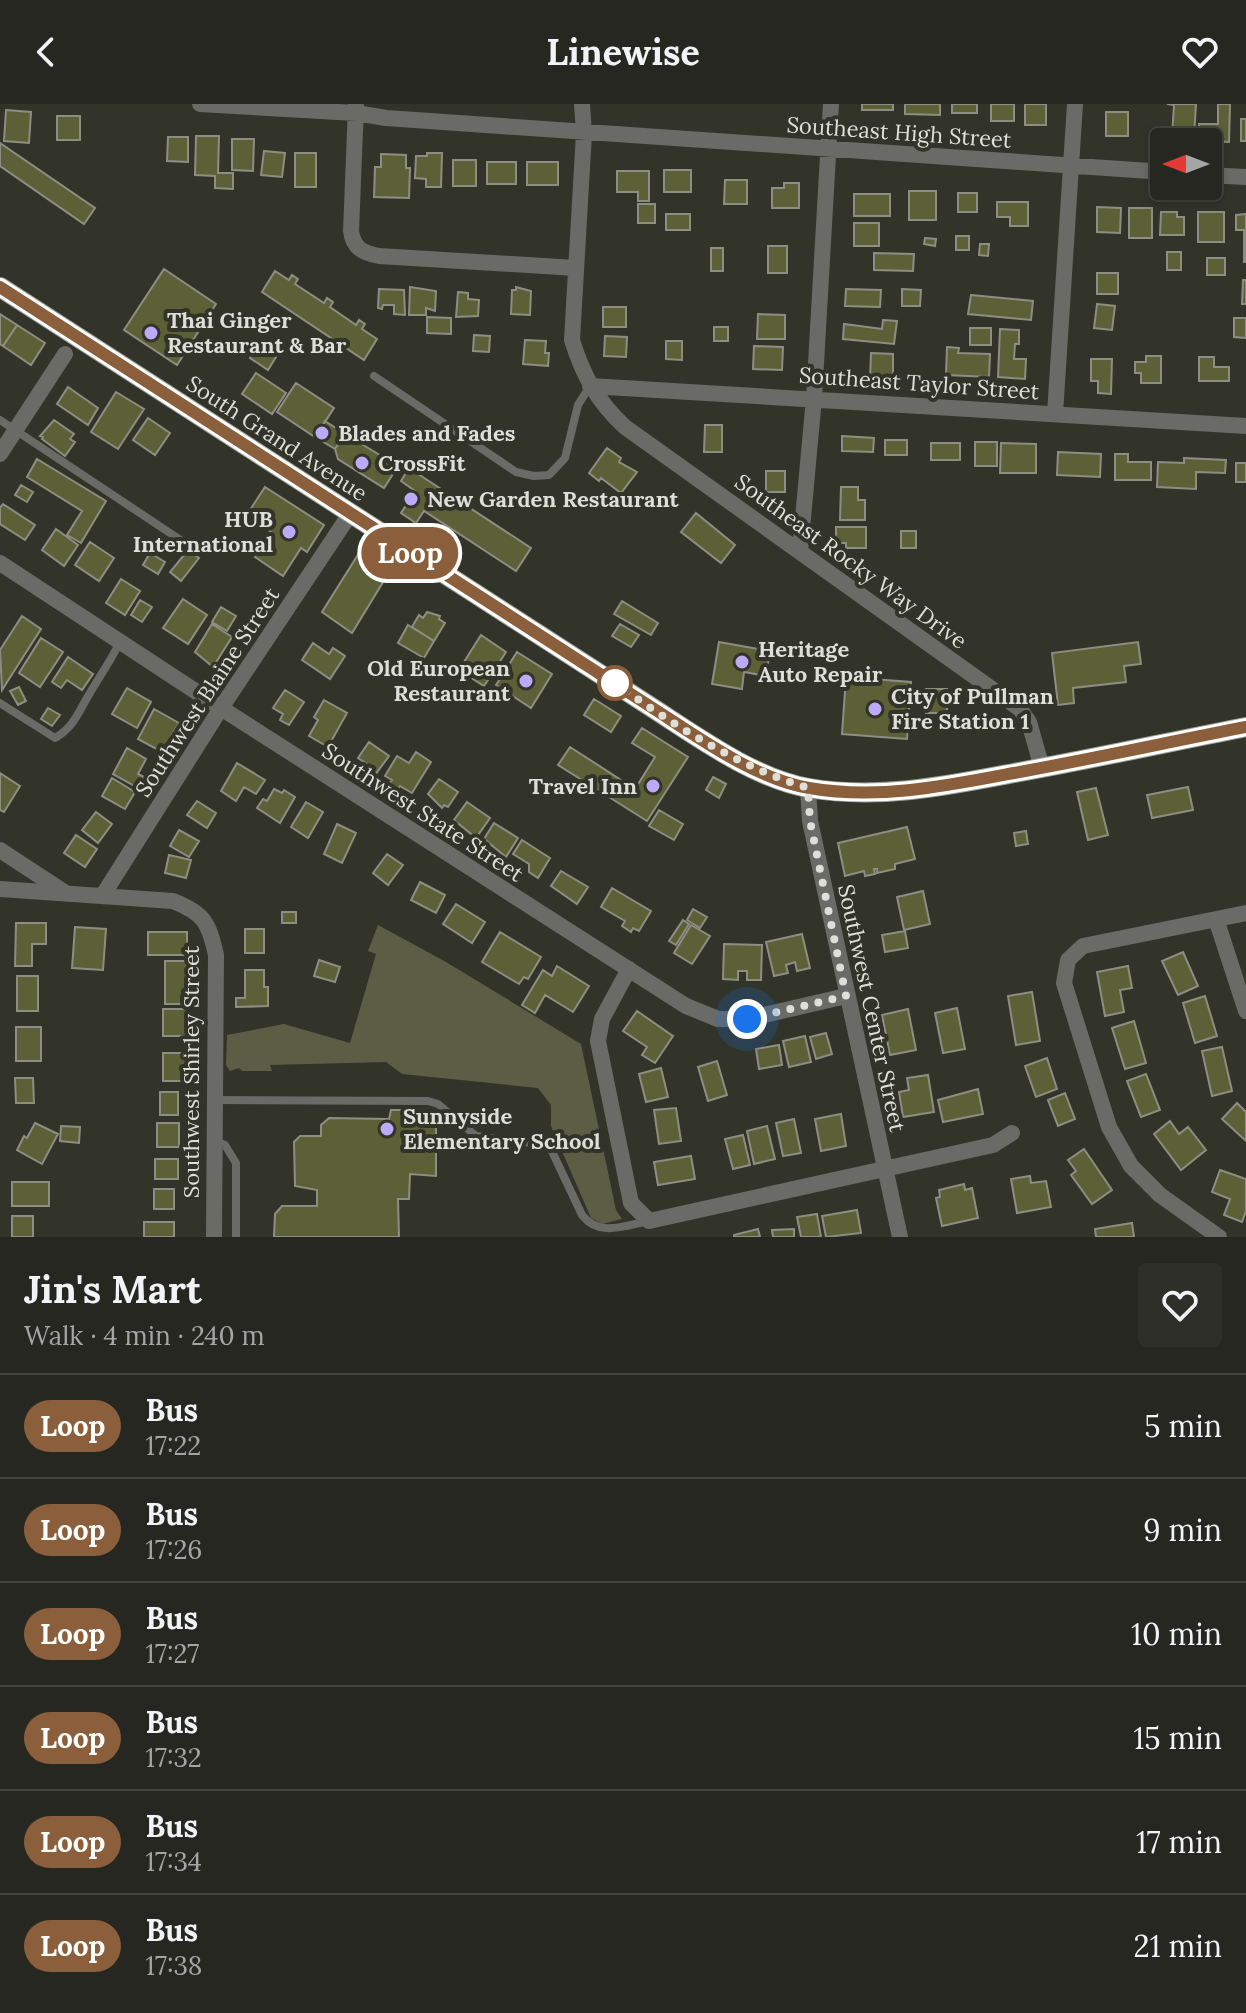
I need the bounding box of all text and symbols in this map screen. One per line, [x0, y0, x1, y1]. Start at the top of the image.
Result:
text: Linewise [546, 29, 700, 75]
icon: back [24, 30, 68, 74]
icon: heart [1178, 30, 1222, 74]
street label: Southeast High Street [786, 110, 1013, 154]
north arrow [1150, 128, 1222, 200]
map controls [1150, 128, 1222, 200]
place label: Thai Ginger Restaurant & Bar [167, 306, 347, 359]
marker: Thai Ginger Restaurant & Bar [142, 324, 160, 342]
street label: Southeast Taylor Street [798, 361, 1040, 405]
street label: South Grand Avenue [181, 369, 373, 507]
place label: Blades and Fades [338, 419, 515, 447]
marker: Blades and Fades [313, 424, 331, 442]
place label: CrossFit [378, 449, 466, 477]
marker: CrossFit [353, 454, 371, 472]
street label: Southeast Rocky Way Drive [730, 467, 973, 655]
place label: New Garden Restaurant [427, 485, 680, 513]
marker: New Garden Restaurant [402, 490, 420, 508]
place label: HUB International [133, 505, 273, 558]
marker: HUB International [280, 523, 298, 541]
line badge: Loop [354, 527, 466, 579]
text: Loop [377, 535, 443, 571]
street label: Southwest Blaine Street [129, 582, 286, 802]
place label: Heritage Auto Repair [758, 635, 883, 688]
marker: Heritage Auto Repair [733, 653, 751, 671]
place label: Old European Restaurant [367, 654, 511, 707]
unlabelled marker [598, 666, 632, 700]
marker: Old European Restaurant [517, 672, 535, 690]
place label: City of Pullman Fire Station 1 [891, 682, 1054, 735]
marker: City of Pullman Fire Station 1 [866, 700, 884, 718]
street label: Southwest State Street [317, 736, 529, 888]
place label: Travel Inn [529, 772, 637, 800]
marker: Travel Inn [644, 777, 662, 795]
street label: Southwest Center Street [832, 882, 912, 1135]
street label: Southwest Shirley Street [177, 945, 205, 1198]
your location [727, 999, 767, 1039]
place label: Sunnyside Elementary School [403, 1102, 601, 1155]
marker: Sunnyside Elementary School [378, 1120, 396, 1138]
button: heart [1138, 1263, 1222, 1347]
text: Jin's Mart [24, 1265, 202, 1313]
text: Walk · 4 min · 240 m [24, 1319, 265, 1352]
text: Bus [145, 1391, 198, 1429]
text: 5 min [1144, 1407, 1222, 1445]
text: Loop [40, 1408, 105, 1444]
text: 17:22 [145, 1429, 201, 1462]
text: Bus [145, 1495, 198, 1533]
text: 9 min [1143, 1511, 1222, 1549]
text: Loop [40, 1512, 105, 1548]
text: 17:26 [145, 1533, 202, 1566]
text: Bus [145, 1599, 198, 1637]
text: 10 min [1131, 1615, 1222, 1653]
text: Loop [40, 1616, 105, 1652]
text: 17:27 [145, 1637, 199, 1670]
text: Bus [145, 1703, 198, 1741]
text: 15 min [1133, 1719, 1222, 1757]
text: Loop [40, 1720, 105, 1756]
text: 17:32 [145, 1741, 202, 1774]
text: Bus [145, 1807, 198, 1845]
text: 17 min [1136, 1823, 1222, 1861]
text: Loop [40, 1824, 105, 1860]
text: 17:34 [145, 1845, 202, 1878]
text: Bus [145, 1911, 198, 1949]
text: 21 min [1134, 1927, 1222, 1965]
text: Loop [40, 1928, 105, 1964]
text: 17:38 [145, 1949, 202, 1982]

